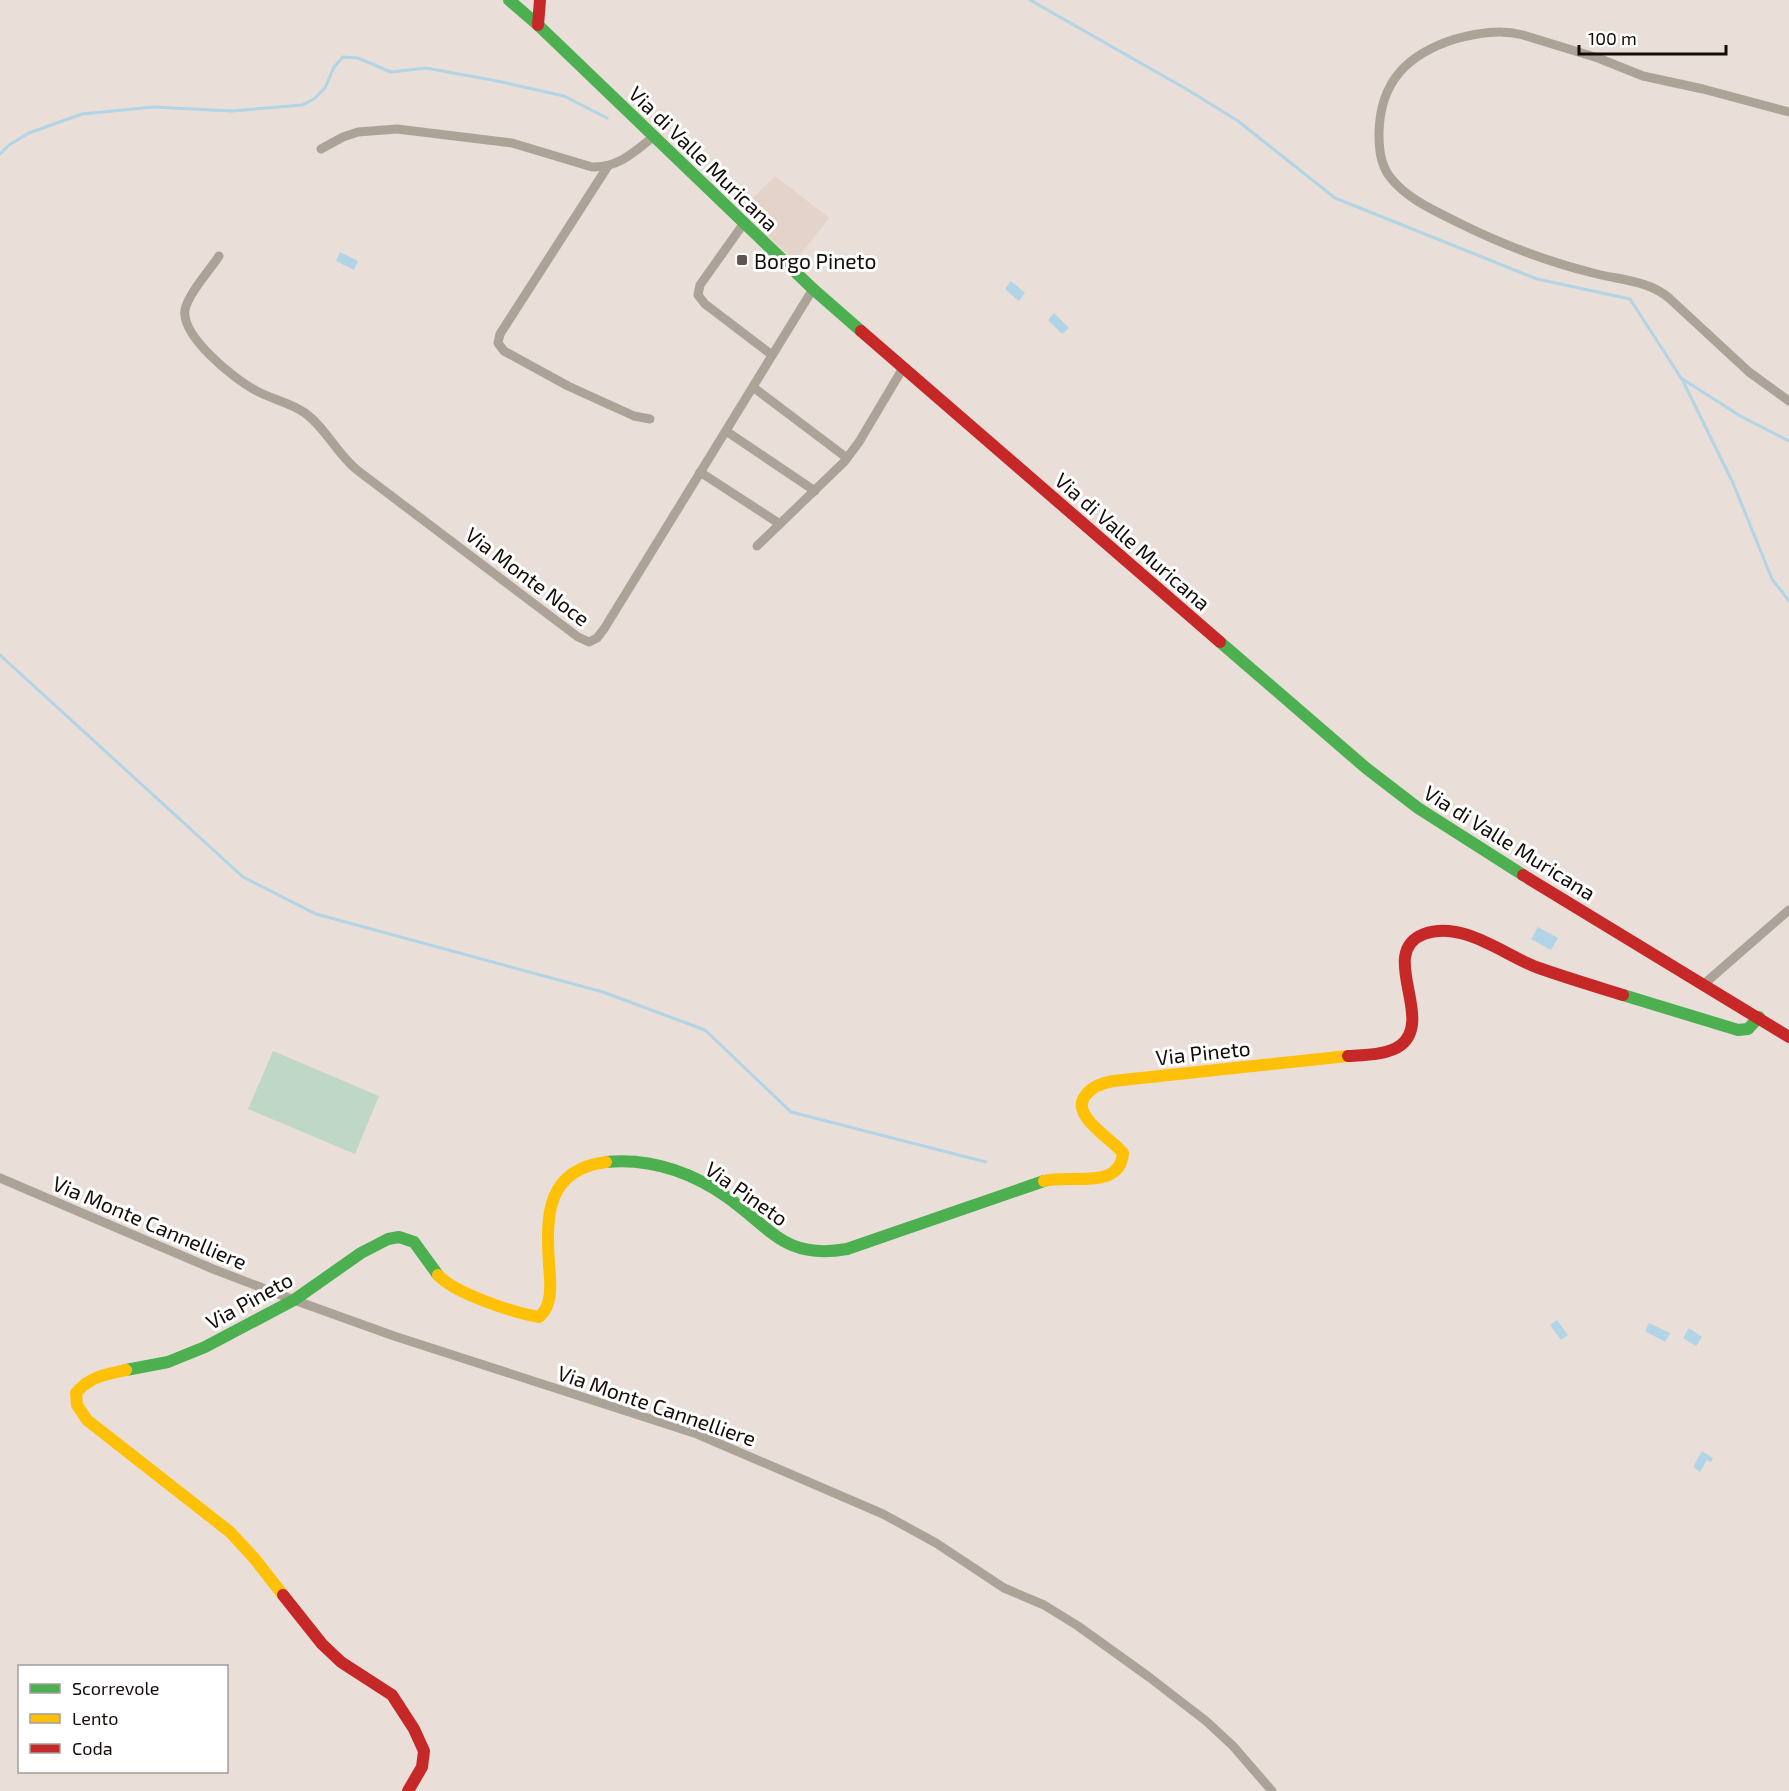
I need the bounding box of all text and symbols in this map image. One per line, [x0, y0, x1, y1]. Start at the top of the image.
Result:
scale bar [1579, 18, 1726, 56]
text: 100 m [1588, 27, 1637, 49]
street label: Via di Valle Muricana [624, 80, 784, 236]
place label: Borgo Pineto [754, 248, 877, 273]
marker: Borgo Pineto [735, 253, 749, 267]
street label: Via di Valle Muricana [1050, 467, 1216, 615]
street label: Via Monte Noce [461, 521, 595, 631]
street label: Via di Valle Muricana [1420, 779, 1600, 905]
street label: Via Pineto [1154, 1035, 1252, 1069]
street label: Via Pineto [701, 1155, 793, 1231]
street label: Via Monte Cannelliere [49, 1170, 251, 1274]
street label: Via Pineto [201, 1266, 297, 1334]
street label: Via Monte Cannelliere [554, 1359, 760, 1451]
legend [18, 1665, 228, 1773]
text: Scorrevole [72, 1677, 159, 1699]
text: Lento [72, 1707, 118, 1729]
text: Coda [72, 1737, 113, 1759]

